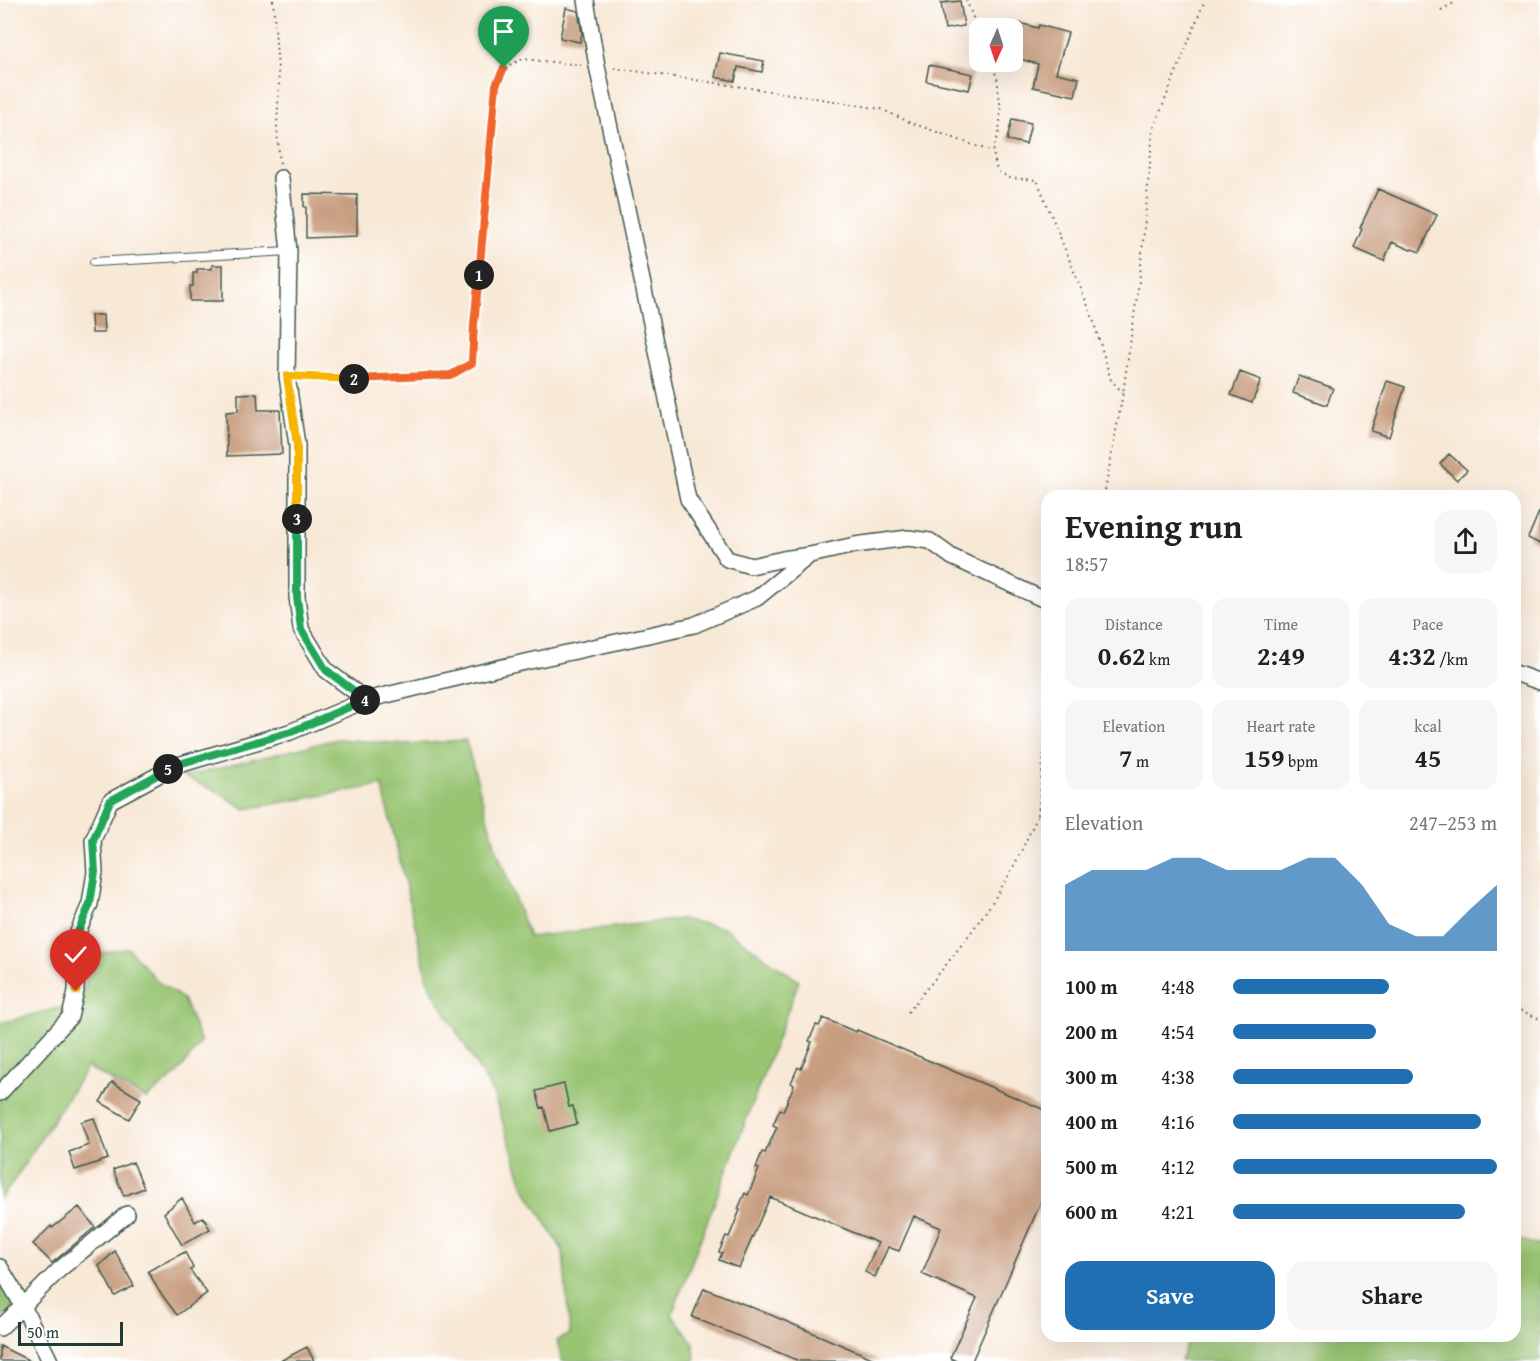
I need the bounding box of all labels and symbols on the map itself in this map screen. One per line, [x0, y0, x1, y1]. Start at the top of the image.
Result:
pin [478, 6, 529, 68]
north arrow [969, 18, 1023, 72]
pin: 1 [464, 260, 494, 290]
pin: 2 [339, 364, 369, 394]
pin: 3 [282, 504, 312, 534]
pin: 4 [350, 685, 380, 715]
pin: 5 [153, 754, 183, 784]
pin [50, 929, 101, 991]
scale bar [18, 1319, 123, 1346]

